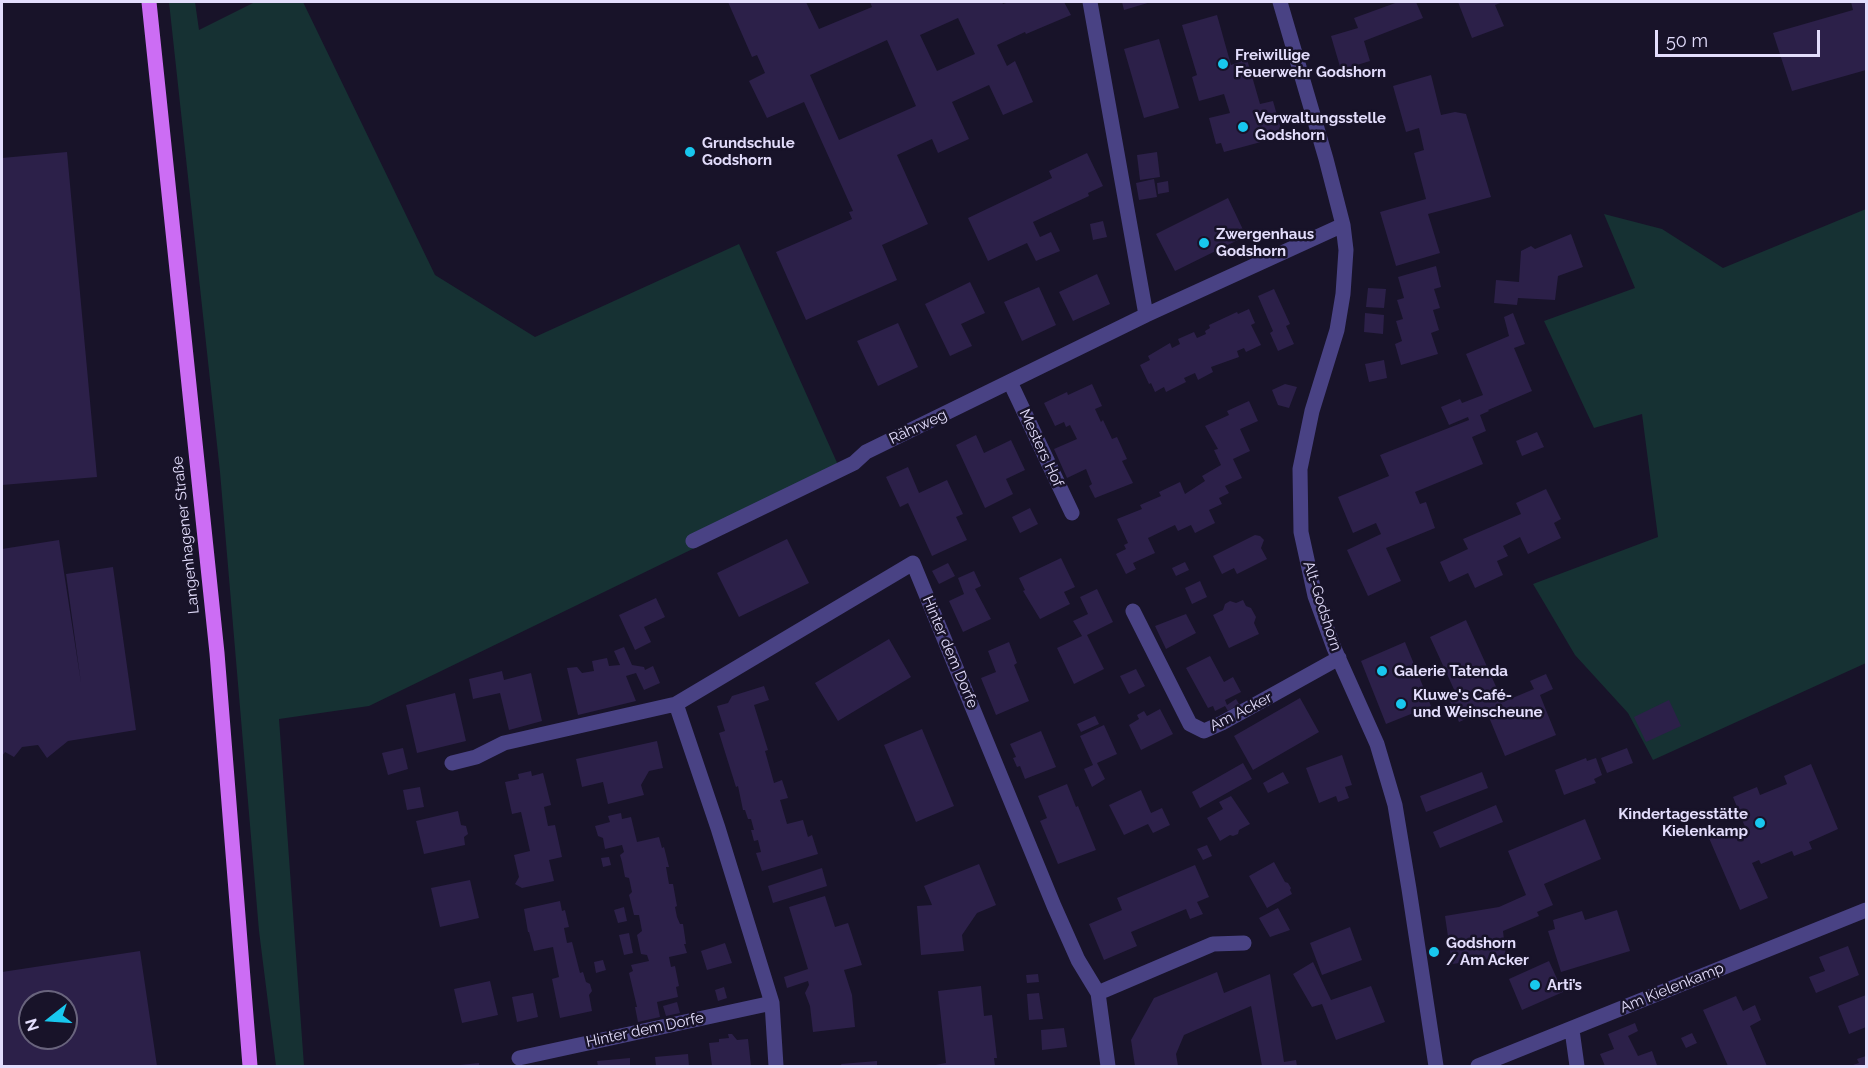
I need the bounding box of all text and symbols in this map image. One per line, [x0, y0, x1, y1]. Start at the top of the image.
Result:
scale bar [1658, 18, 1823, 56]
text: 50 m [1666, 30, 1708, 51]
place label: Freiwillige Feuerwehr Godshorn [1235, 46, 1386, 81]
marker: Freiwillige Feuerwehr Godshorn [1216, 57, 1230, 71]
place label: Verwaltungsstelle Godshorn [1255, 109, 1386, 144]
marker: Verwaltungsstelle Godshorn [1236, 120, 1250, 134]
place label: Grundschule Godshorn [702, 134, 795, 169]
marker: Grundschule Godshorn [683, 145, 697, 159]
place label: Zwergenhaus Godshorn [1216, 225, 1314, 260]
marker: Zwergenhaus Godshorn [1197, 236, 1211, 250]
street label: Rährweg [886, 406, 950, 448]
street label: Mesters Hof [1015, 406, 1067, 490]
street label: Langenhagener Straße [169, 455, 203, 615]
street label: Alt-Godshorn [1299, 559, 1345, 653]
street label: Hinter dem Dorfe [918, 593, 982, 711]
place label: Galerie Tatenda [1394, 662, 1508, 680]
marker: Galerie Tatenda [1375, 664, 1389, 678]
place label: Kluwe's Café- und Weinscheune [1413, 686, 1542, 721]
street label: Am Acker [1207, 689, 1275, 735]
marker: Kluwe's Café- und Weinscheune [1394, 697, 1408, 711]
place label: Kindertagesstätte Kielenkamp [1618, 805, 1748, 840]
marker: Kindertagesstätte Kielenkamp [1753, 816, 1767, 830]
place label: Godshorn / Am Acker [1446, 934, 1529, 969]
marker: Godshorn / Am Acker [1427, 945, 1441, 959]
street label: Am Kielenkamp [1618, 959, 1726, 1017]
place label: Arti’s [1547, 976, 1582, 994]
marker: Arti’s [1528, 978, 1542, 992]
north arrow [18, 990, 78, 1050]
street label: Hinter dem Dorfe [584, 1009, 706, 1051]
text: N [21, 1016, 43, 1033]

